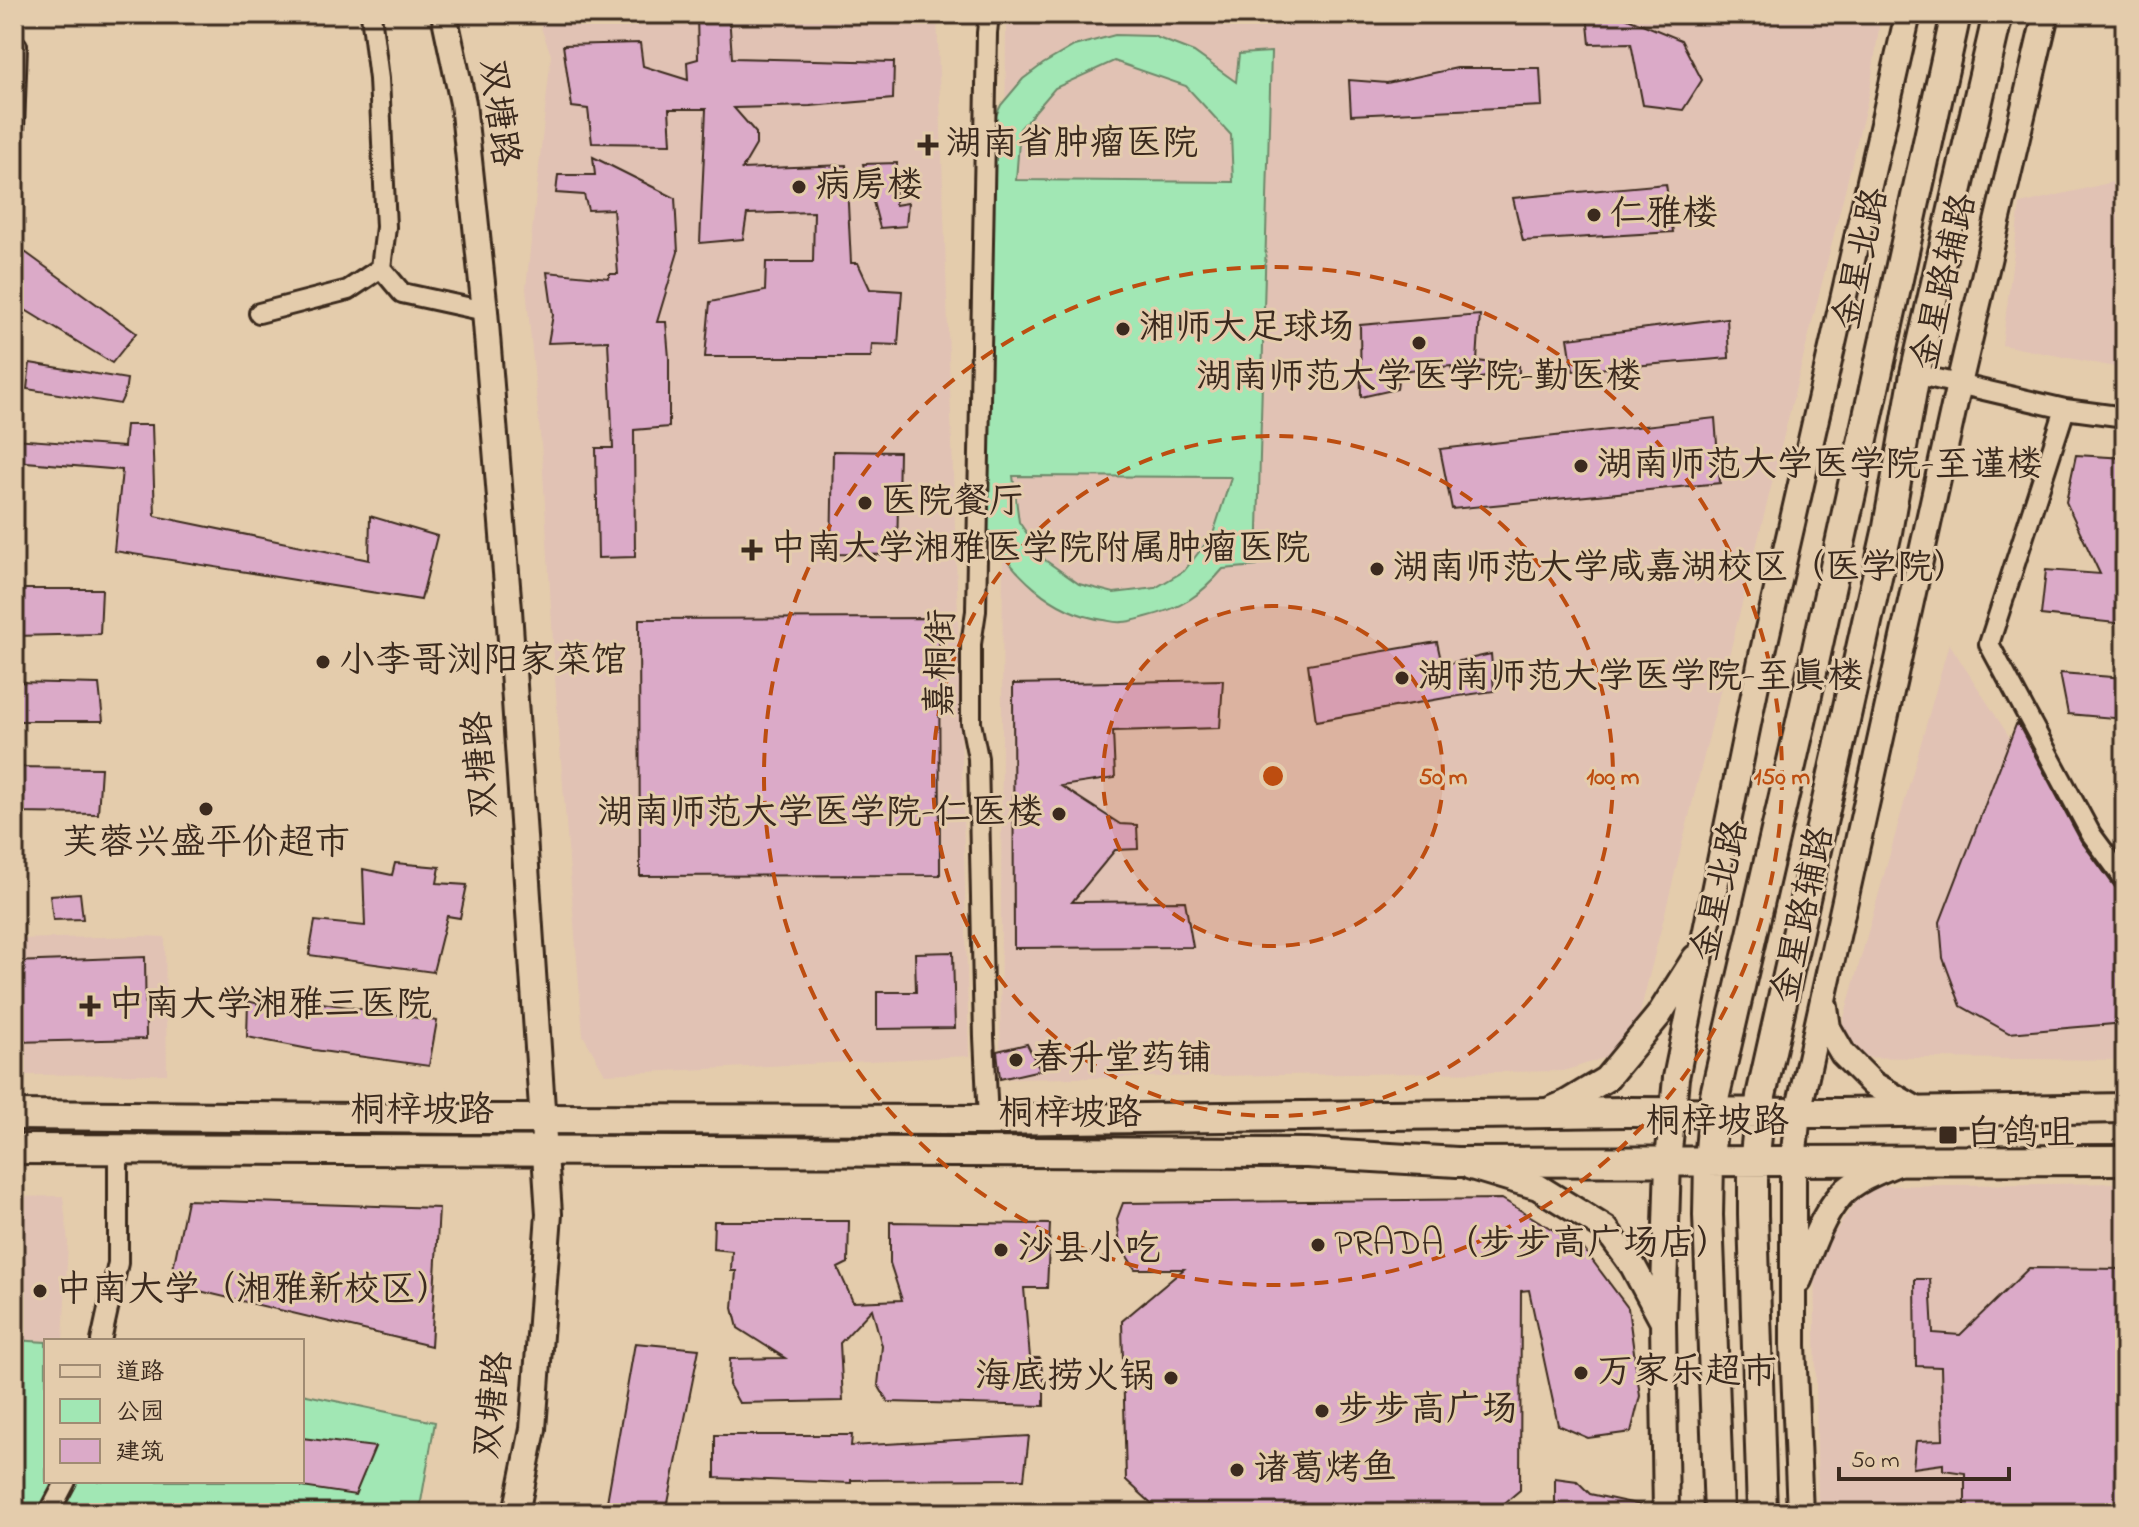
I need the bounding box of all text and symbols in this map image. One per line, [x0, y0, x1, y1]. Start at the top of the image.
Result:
street label: 双塘路 [463, 56, 531, 170]
place label: 湖南省肿瘤医院 [946, 119, 1198, 172]
marker: 湖南省肿瘤医院 [917, 134, 939, 156]
place label: 病房楼 [815, 161, 923, 214]
marker: 病房楼 [790, 178, 808, 196]
street label: 金星北路 [1822, 183, 1904, 335]
street label: 金星路辅路 [1900, 188, 1992, 376]
place label: 仁雅楼 [1610, 189, 1718, 242]
marker: 仁雅楼 [1585, 206, 1603, 224]
place label: 湘师大足球场 [1139, 303, 1355, 356]
marker: 湘师大足球场 [1114, 320, 1132, 338]
marker: 湖南师范大学医学院-勤医楼 [1410, 334, 1428, 352]
place label: 湖南师范大学医学院-勤医楼 [1196, 352, 1642, 405]
place label: 湖南师范大学医学院-至谨楼 [1597, 440, 2043, 493]
marker: 湖南师范大学医学院-至谨楼 [1572, 457, 1590, 475]
place label: 医院餐厅 [881, 477, 1025, 530]
marker: 医院餐厅 [856, 494, 874, 512]
place label: 中南大学湘雅医学院附属肿瘤医院 [770, 524, 1310, 577]
marker: 中南大学湘雅医学院附属肿瘤医院 [741, 539, 763, 561]
place label: 湖南师范大学咸嘉湖校区（医学院） [1393, 543, 1969, 596]
marker: 湖南师范大学咸嘉湖校区（医学院） [1368, 560, 1386, 578]
street label: 嘉桐街 [916, 609, 970, 717]
place label: 小李哥浏阳家菜馆 [339, 636, 627, 689]
place label: 湖南师范大学医学院-至真楼 [1418, 652, 1864, 705]
marker: 小李哥浏阳家菜馆 [314, 653, 332, 671]
marker: 湖南师范大学医学院-至真楼 [1393, 669, 1411, 687]
street label: 双塘路 [453, 709, 513, 821]
text: 50 m [1419, 761, 1468, 796]
text: 100 m [1587, 761, 1640, 796]
text: 150 m [1754, 761, 1811, 796]
centre of rings [1259, 762, 1287, 790]
place label: 湖南师范大学医学院-仁医楼 [597, 788, 1043, 841]
marker: 芙蓉兴盛平价超市 [197, 800, 215, 818]
marker: 湖南师范大学医学院-仁医楼 [1050, 805, 1068, 823]
street label: 金星北路 [1680, 815, 1764, 967]
place label: 芙蓉兴盛平价超市 [62, 818, 350, 871]
street label: 金星路辅路 [1760, 821, 1850, 1009]
place label: 中南大学湘雅三医院 [108, 980, 432, 1033]
marker: 中南大学湘雅三医院 [79, 995, 101, 1017]
place label: 春升堂药铺 [1032, 1034, 1212, 1087]
marker: 春升堂药铺 [1007, 1051, 1025, 1069]
street label: 桐梓坡路 [350, 1086, 494, 1139]
street label: 桐梓坡路 [998, 1089, 1142, 1142]
street label: 桐梓坡路 [1645, 1097, 1789, 1150]
place label: 白鸽咀 [1966, 1109, 2075, 1162]
marker: 白鸽咀 [1937, 1124, 1959, 1146]
place label: PRADA（步步高广场店） [1334, 1219, 1731, 1272]
place label: 沙县小吃 [1017, 1224, 1161, 1277]
marker: PRADA（步步高广场店） [1309, 1236, 1327, 1254]
marker: 沙县小吃 [992, 1241, 1010, 1259]
place label: 中南大学（湘雅新校区） [56, 1265, 452, 1318]
marker: 中南大学（湘雅新校区） [31, 1282, 49, 1300]
legend [44, 1339, 304, 1483]
place label: 万家乐超市 [1597, 1347, 1777, 1400]
street label: 双塘路 [462, 1348, 528, 1462]
place label: 海底捞火锅 [975, 1352, 1155, 1405]
text: 道路 [116, 1356, 164, 1391]
marker: 万家乐超市 [1572, 1364, 1590, 1382]
marker: 海底捞火锅 [1162, 1369, 1180, 1387]
place label: 步步高广场 [1338, 1385, 1518, 1438]
text: 公园 [116, 1396, 164, 1431]
marker: 步步高广场 [1313, 1402, 1331, 1420]
scale bar [1839, 1431, 2009, 1481]
text: 建筑 [116, 1436, 164, 1471]
place label: 诸葛烤鱼 [1253, 1444, 1397, 1497]
text: 50 m [1851, 1444, 1900, 1479]
marker: 诸葛烤鱼 [1228, 1461, 1246, 1479]

